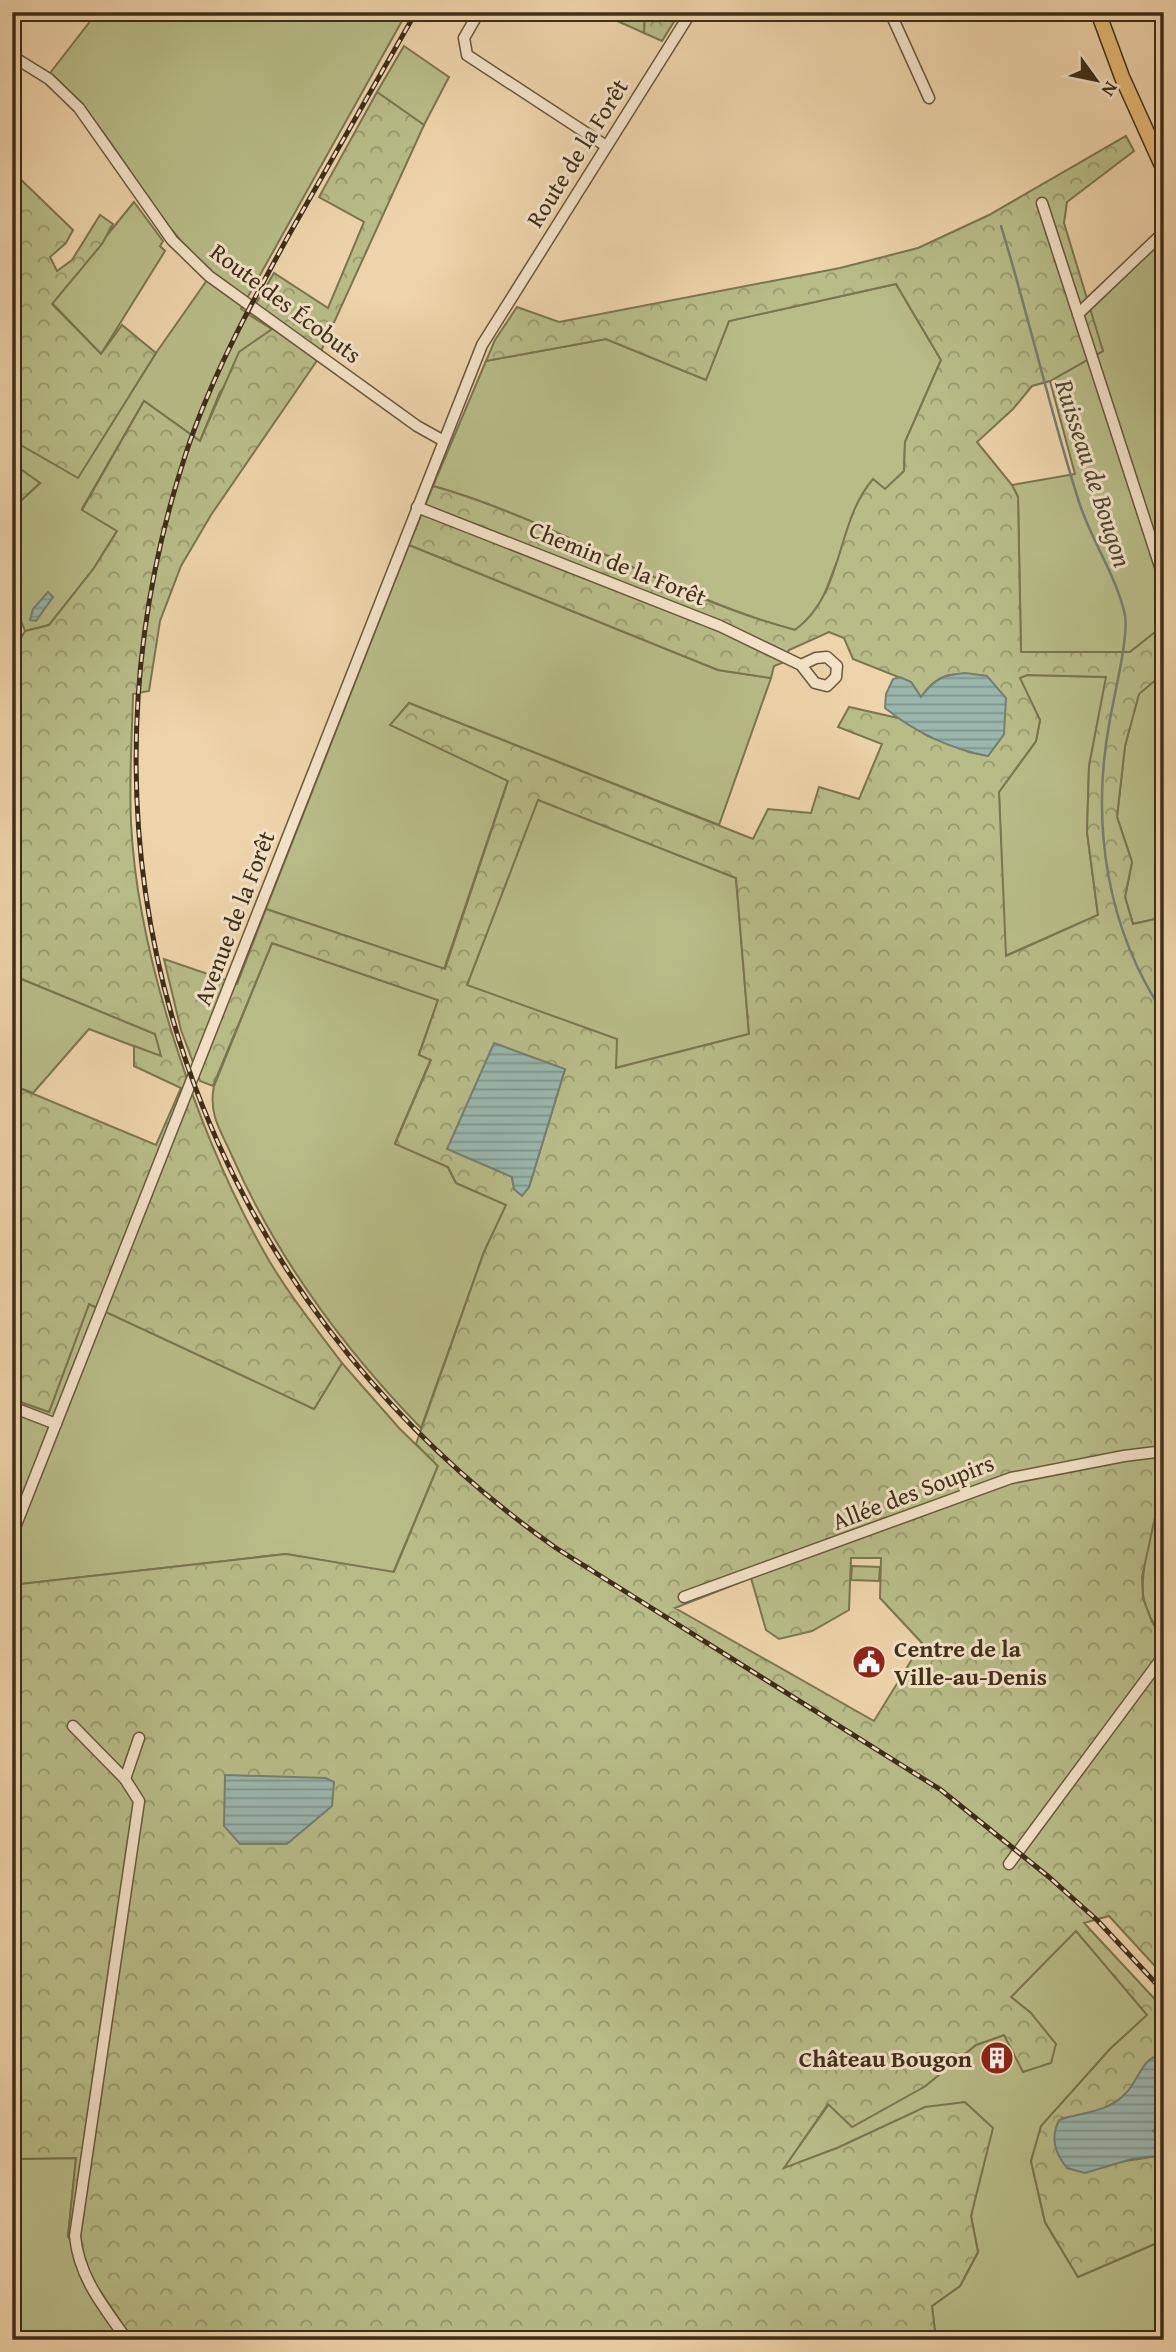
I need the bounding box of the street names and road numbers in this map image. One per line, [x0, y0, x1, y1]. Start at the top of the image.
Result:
street label: Route de la Forêt [517, 71, 637, 234]
street label: Route des Écobuts [203, 234, 369, 372]
street label: Chemin de la Forêt [524, 512, 712, 615]
street label: Avenue de la Forêt [185, 825, 284, 1010]
street label: Allée des Soupirs [827, 1445, 999, 1539]

